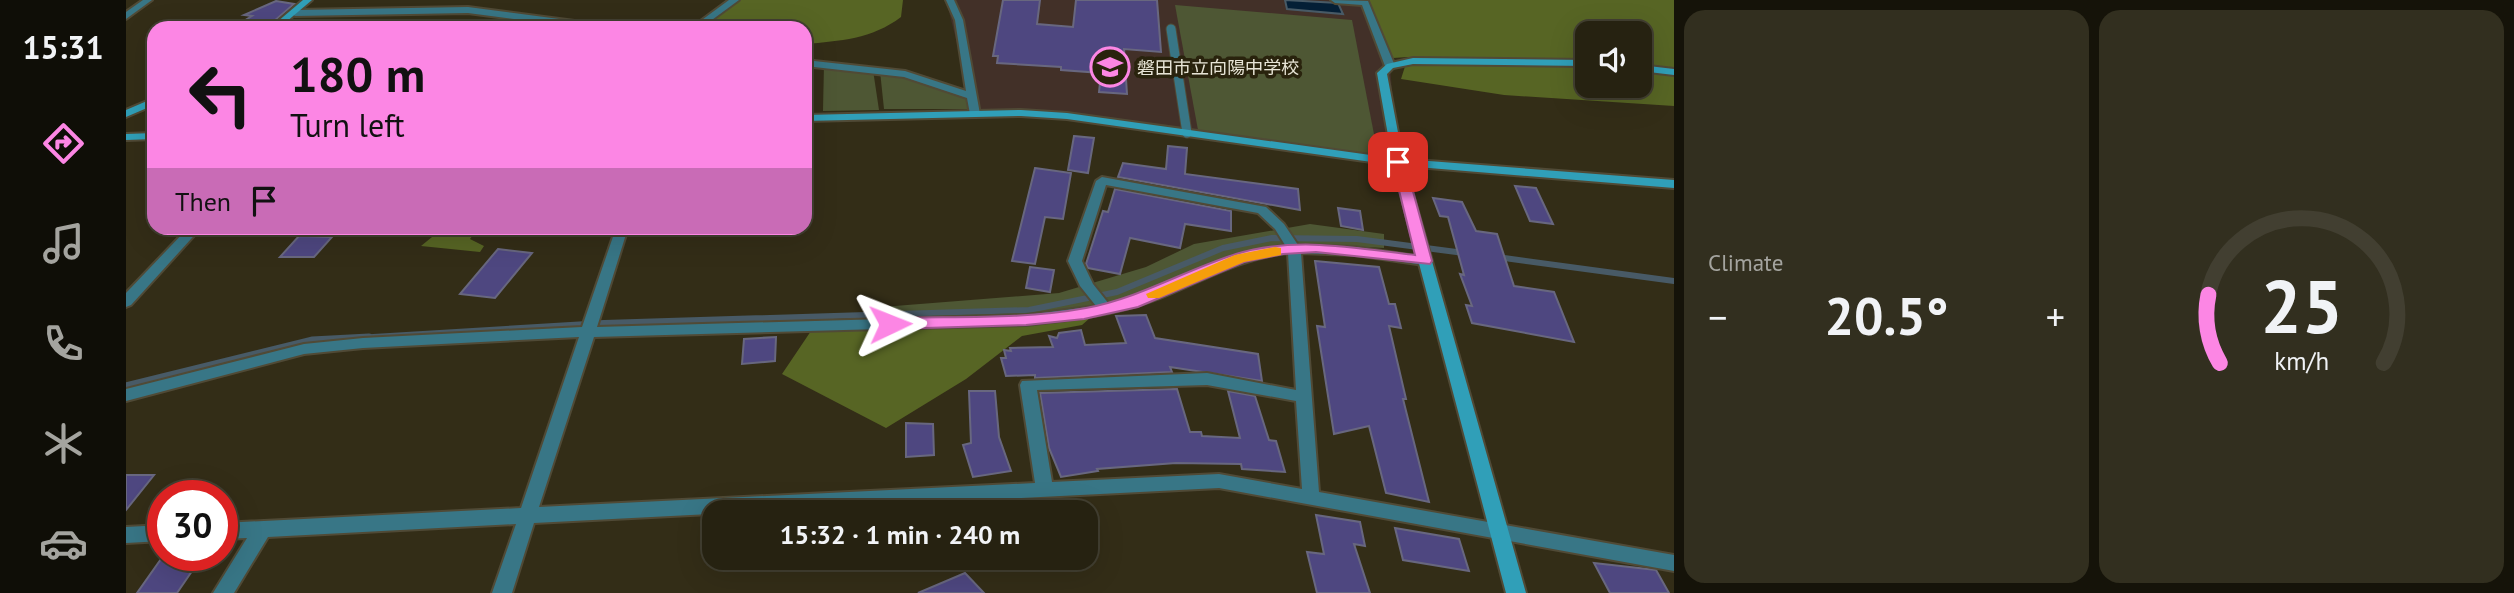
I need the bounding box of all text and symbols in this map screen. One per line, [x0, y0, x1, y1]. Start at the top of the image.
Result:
map controls [1575, 21, 1652, 98]
button: sound [1575, 21, 1652, 98]
text: 15:31 [22, 26, 104, 68]
text: 180 m [290, 42, 425, 106]
school or university icon: 磐田市立向陽中学校 [1089, 46, 1131, 88]
icon: left [175, 49, 266, 140]
place label: 磐田市立向陽中学校 [1137, 56, 1299, 79]
text: Turn left [290, 104, 405, 146]
icon: directions [39, 119, 88, 168]
pin [1368, 132, 1428, 192]
icon: arrive [1379, 143, 1417, 181]
icon: arrive [245, 182, 283, 220]
text: Then [175, 185, 231, 218]
icon: music [39, 219, 88, 268]
text: Climate [1708, 248, 1783, 277]
text: 25 [2260, 259, 2343, 353]
text: 20.5° [1825, 282, 1948, 349]
position arrow [853, 287, 927, 361]
text: − [1708, 292, 1727, 341]
text: + [2046, 292, 2065, 341]
icon: phone [39, 319, 88, 368]
text: km/h [2274, 344, 2329, 376]
icon: climate [39, 419, 88, 468]
speed limit sign: 30 [147, 480, 238, 571]
text: 15:32 · 1 min · 240 m [780, 518, 1020, 551]
icon: car [39, 519, 88, 568]

